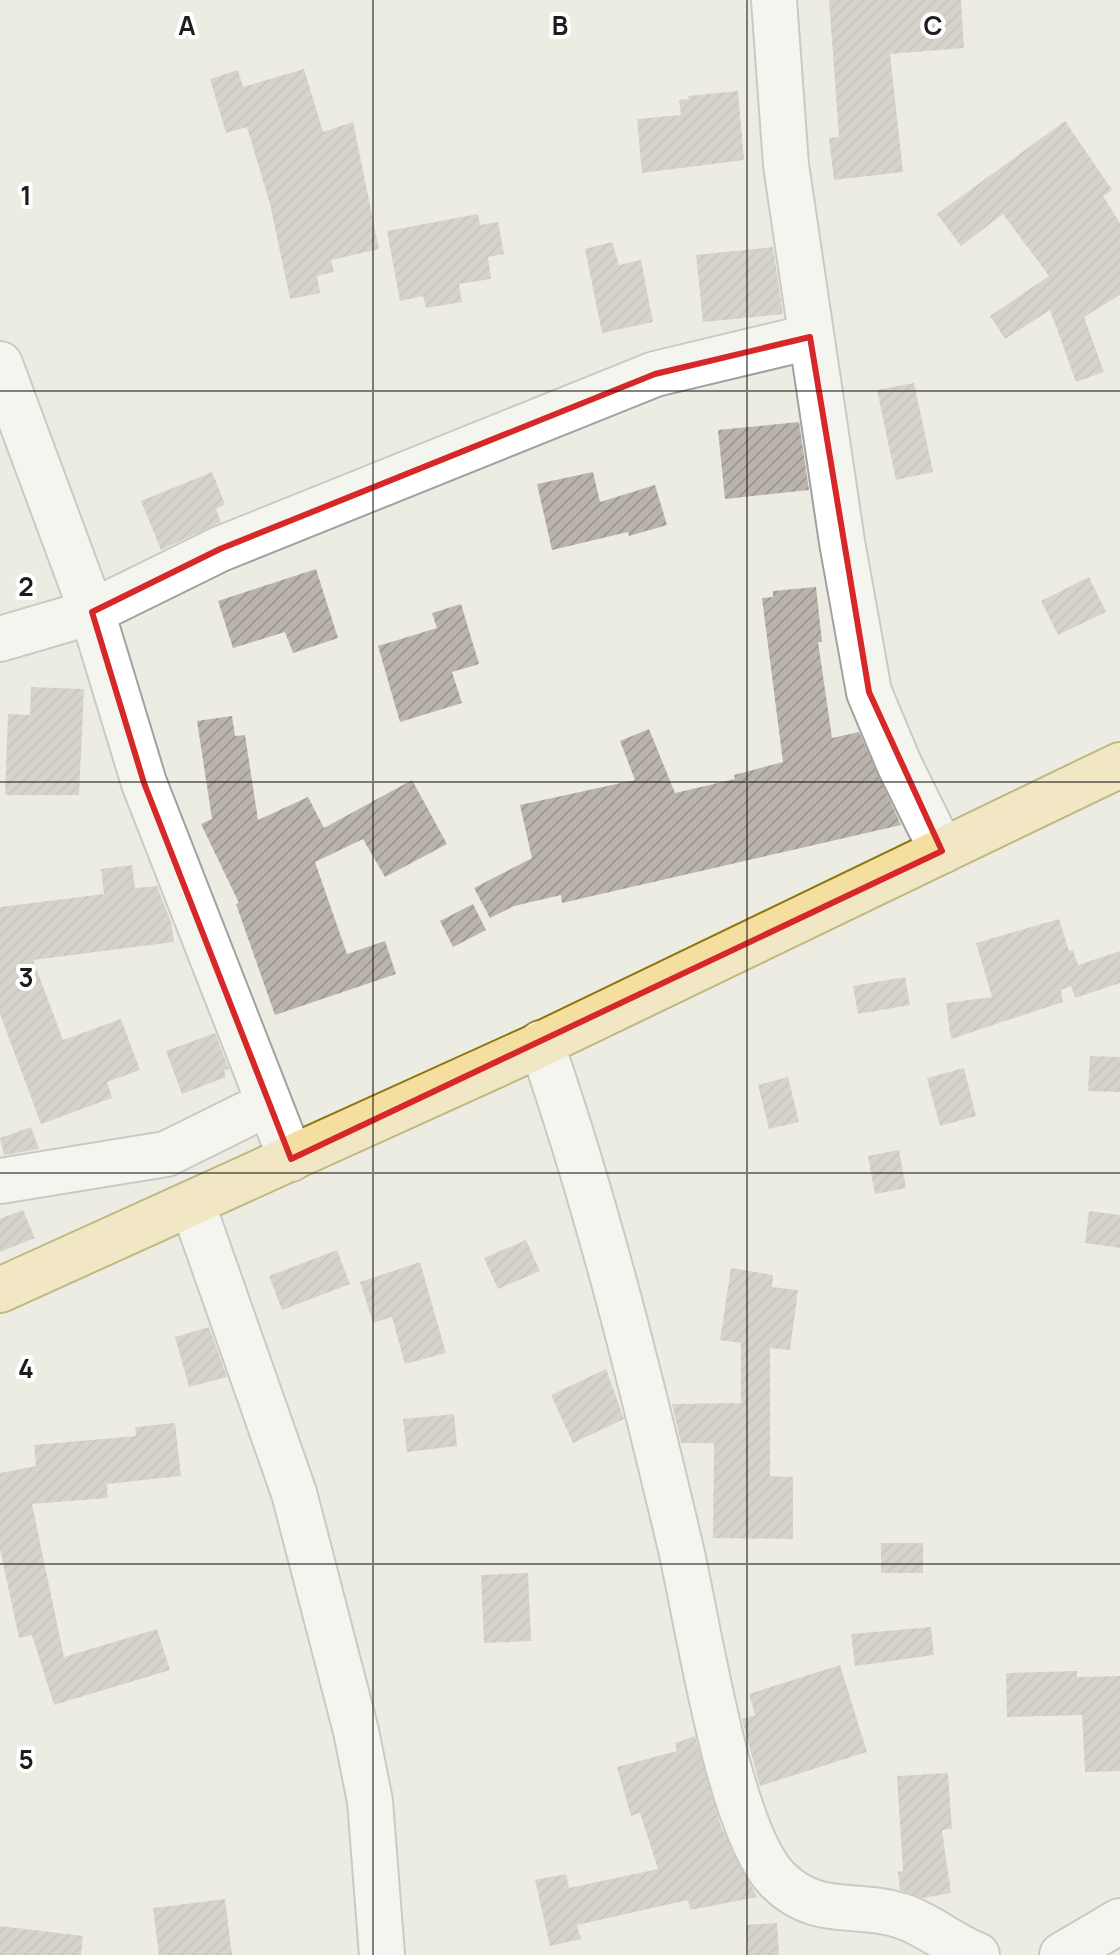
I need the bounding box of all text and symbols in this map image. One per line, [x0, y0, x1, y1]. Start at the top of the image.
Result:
text: A [178, 7, 196, 43]
text: B [552, 7, 568, 43]
text: C [923, 7, 943, 43]
text: 1 [20, 177, 32, 213]
text: 2 [18, 568, 34, 604]
text: 3 [18, 959, 34, 995]
text: 4 [18, 1350, 34, 1386]
text: 5 [18, 1741, 34, 1777]

